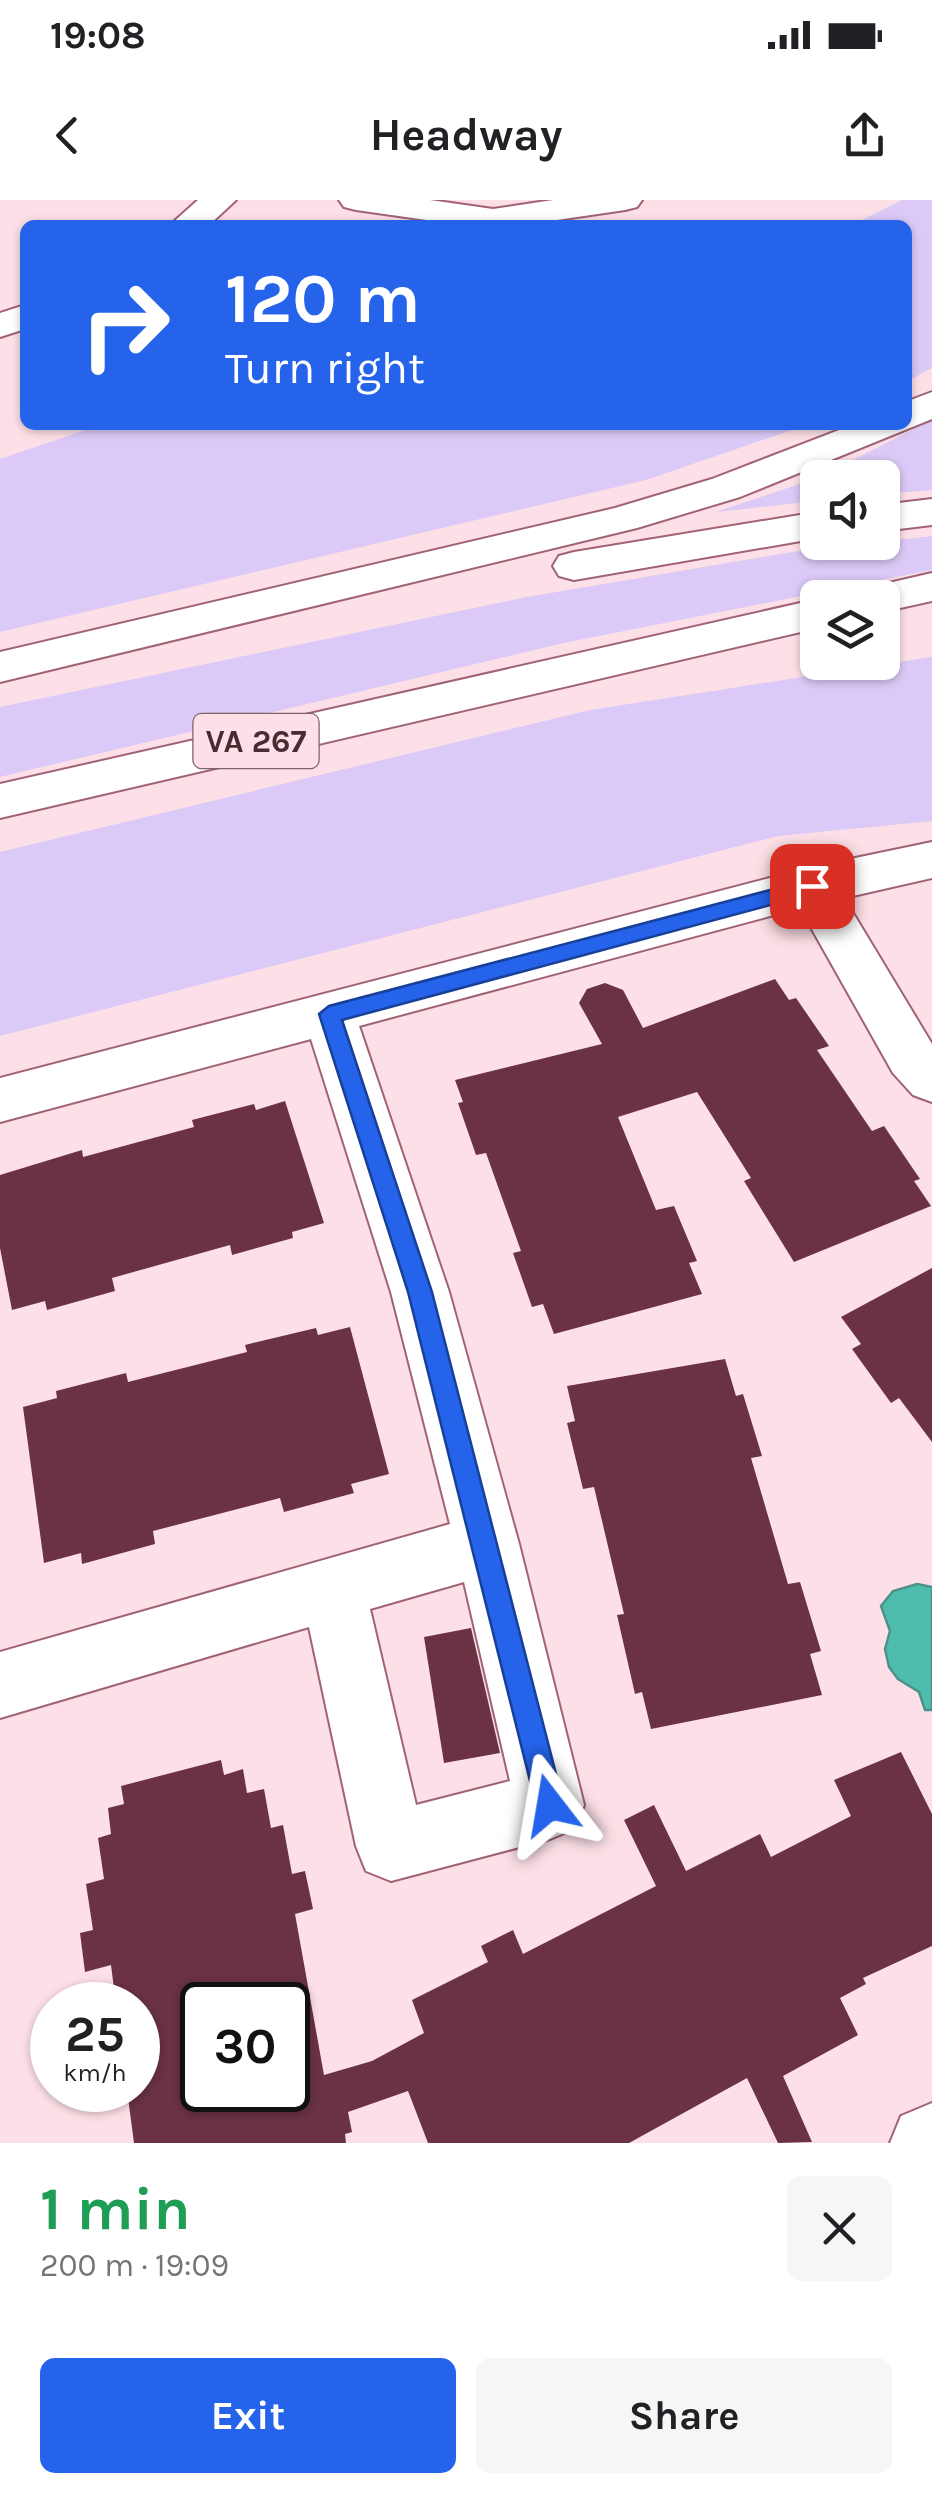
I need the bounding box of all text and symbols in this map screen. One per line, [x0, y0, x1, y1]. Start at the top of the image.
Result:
text: 19:08 [50, 13, 146, 58]
icon: back [40, 108, 95, 163]
icon: share [837, 108, 892, 163]
text: Headway [370, 109, 562, 161]
text: 120 m [225, 258, 421, 340]
icon: right [60, 260, 190, 390]
text: Turn right [225, 342, 425, 394]
map controls [800, 460, 900, 680]
button: sound [800, 460, 900, 560]
button: layers [800, 580, 900, 680]
road number: VA 267 [194, 714, 318, 768]
pin [770, 844, 855, 929]
icon: arrive [785, 859, 840, 914]
position arrow [498, 1753, 602, 1857]
speed limit sign: 30 [180, 1982, 310, 2112]
text: 25 [65, 2005, 125, 2064]
text: km/h [63, 2058, 127, 2087]
text: 1 min [40, 2174, 191, 2244]
button: close [787, 2176, 892, 2281]
text: 200 m · 19:09 [40, 2247, 229, 2284]
button: Exit [40, 2358, 456, 2473]
button: Share [476, 2358, 892, 2473]

